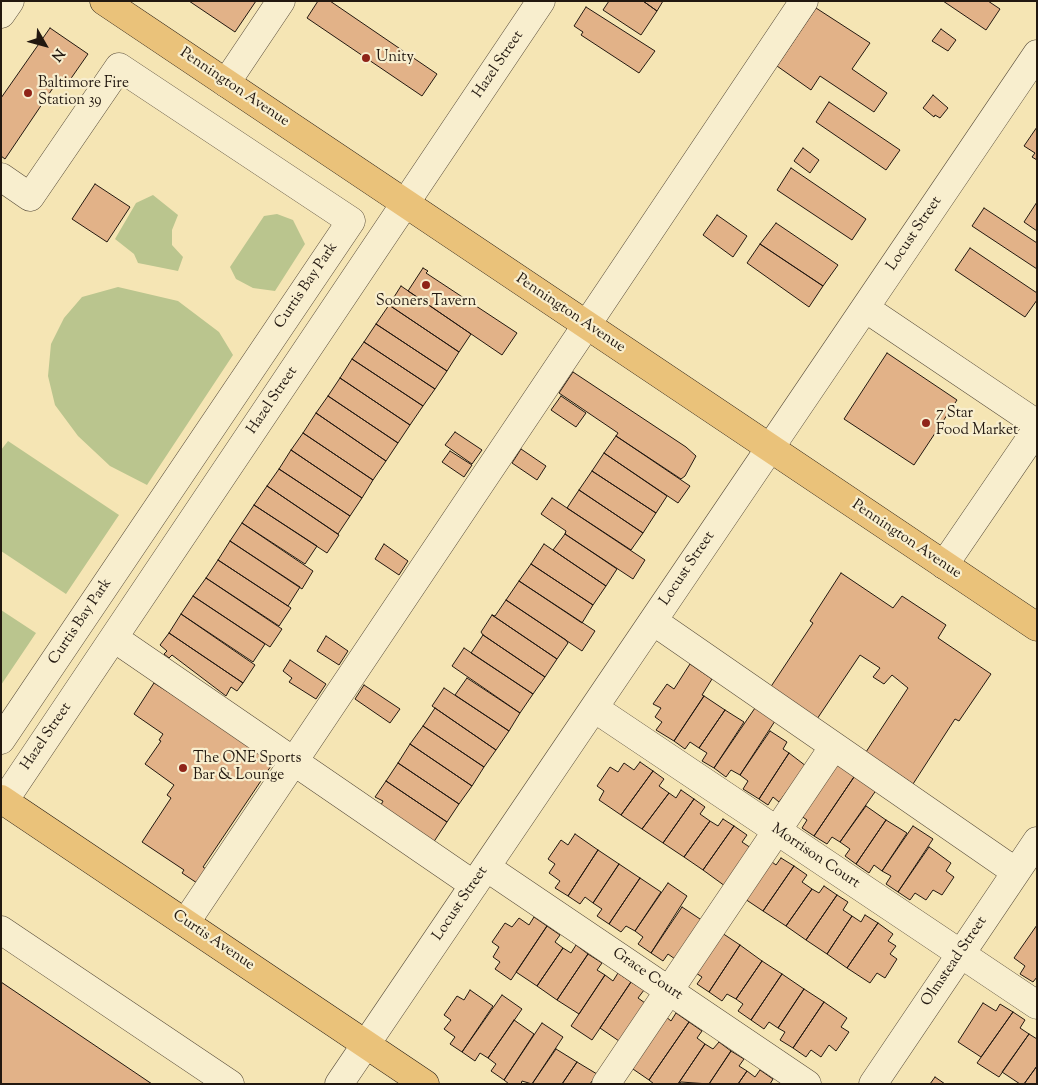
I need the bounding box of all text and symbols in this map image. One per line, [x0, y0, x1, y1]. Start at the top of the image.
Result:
north arrow [20, 20, 70, 70]
street label: Hazel Street [470, 28, 528, 102]
text: N [45, 44, 68, 65]
street label: Pennington Avenue [176, 45, 292, 131]
place label: Unity [376, 49, 414, 67]
marker: Unity [360, 52, 372, 64]
place label: Baltimore Fire Station 39 [38, 75, 129, 110]
marker: Baltimore Fire Station 39 [22, 87, 34, 99]
street label: Locust Street [884, 193, 946, 275]
street label: Curtis Bay Park [272, 239, 342, 333]
street label: Pennington Avenue [512, 271, 628, 357]
marker: Sooners Tavern [420, 279, 432, 291]
place label: Sooners Tavern [376, 293, 476, 311]
street label: Hazel Street [244, 364, 302, 438]
place label: 7 Star Food Market [936, 405, 1018, 440]
marker: 7 Star Food Market [920, 417, 932, 429]
street label: Pennington Avenue [848, 497, 964, 583]
street label: Locust Street [657, 528, 719, 610]
street label: Curtis Bay Park [46, 575, 116, 669]
street label: Hazel Street [18, 700, 76, 774]
place label: The ONE Sports Bar & Lounge [193, 750, 301, 785]
marker: The ONE Sports Bar & Lounge [177, 762, 189, 774]
street label: Morrison Court [767, 821, 863, 893]
street label: Locust Street [430, 863, 492, 945]
street label: Curtis Avenue [169, 907, 257, 975]
street label: Olmstead Street [918, 914, 992, 1010]
street label: Grace Court [608, 945, 686, 1005]

